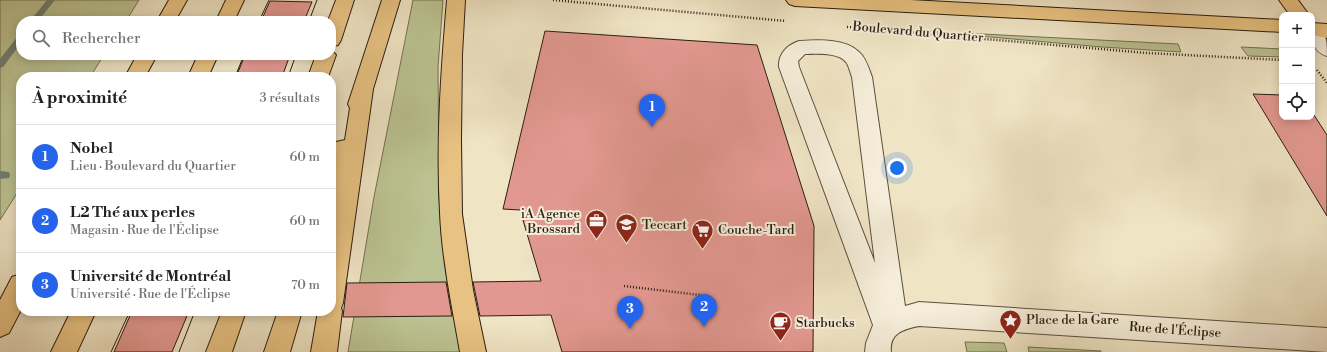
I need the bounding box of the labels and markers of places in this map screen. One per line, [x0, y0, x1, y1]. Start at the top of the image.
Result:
pin: 1 [639, 94, 665, 127]
place label: iA Agence Brossard [521, 206, 581, 237]
office icon: iA Agence Brossard [583, 208, 609, 241]
school or university icon: Teccart [613, 212, 639, 245]
place label: Teccart [642, 217, 687, 233]
supermarket icon: Couche-Tard [689, 217, 715, 250]
place label: Couche-Tard [718, 222, 795, 238]
pin: 2 [691, 294, 717, 327]
pin: 3 [617, 296, 643, 329]
place icon: Place de la Gare [997, 307, 1023, 340]
cafe icon: Starbucks [767, 310, 793, 343]
place label: Place de la Gare [1026, 312, 1120, 328]
place label: Starbucks [796, 315, 855, 331]

